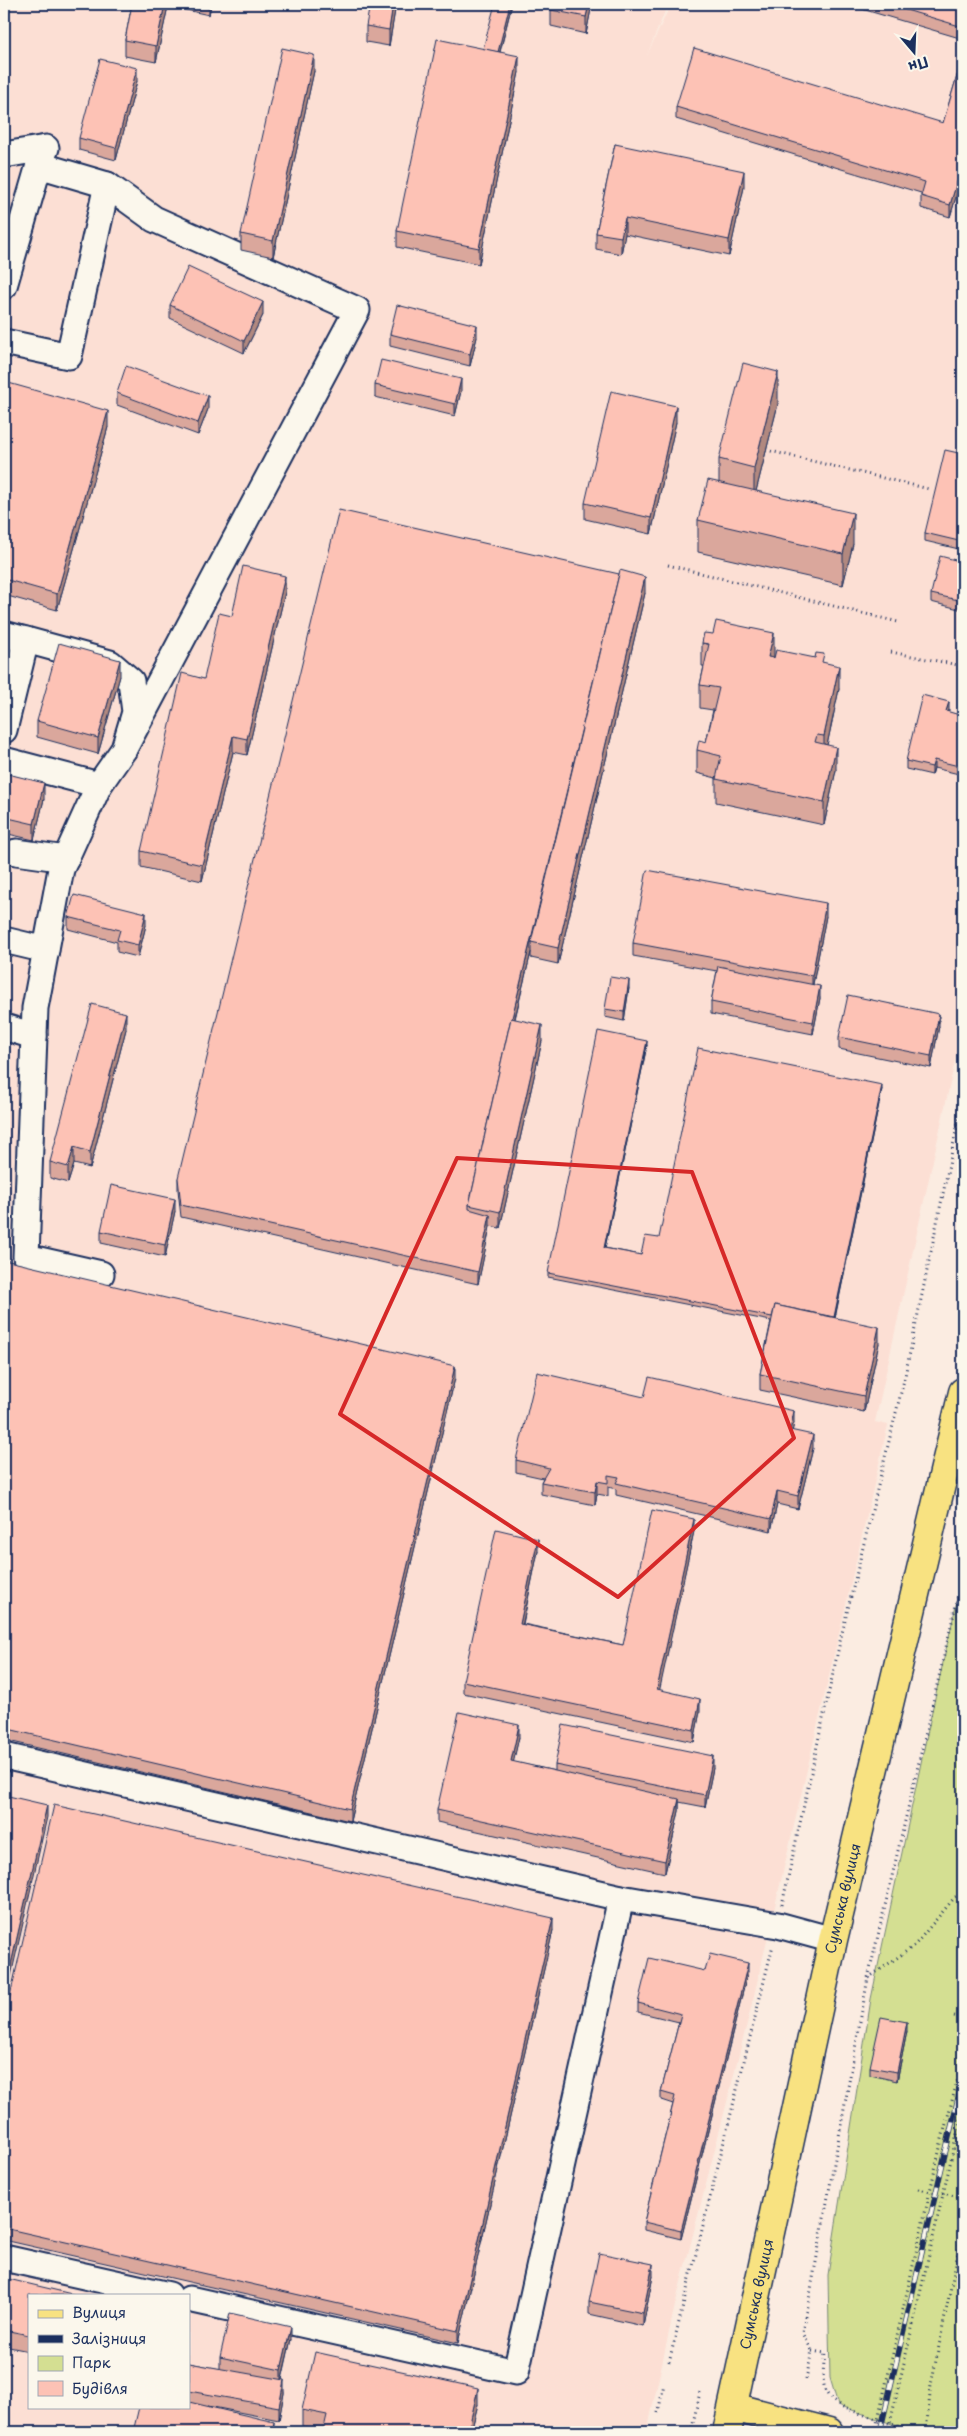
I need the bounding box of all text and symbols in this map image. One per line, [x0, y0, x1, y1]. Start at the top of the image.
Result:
north arrow [890, 28, 940, 78]
text: Пн [905, 52, 931, 78]
street label: Сумська вулиця [819, 1841, 866, 1955]
street label: Сумська вулиця [734, 2237, 778, 2351]
legend [28, 2294, 190, 2408]
text: Вулиця [72, 2300, 126, 2323]
text: Залізниця [71, 2326, 146, 2349]
text: Парк [72, 2350, 111, 2373]
text: Будівля [72, 2376, 128, 2399]

